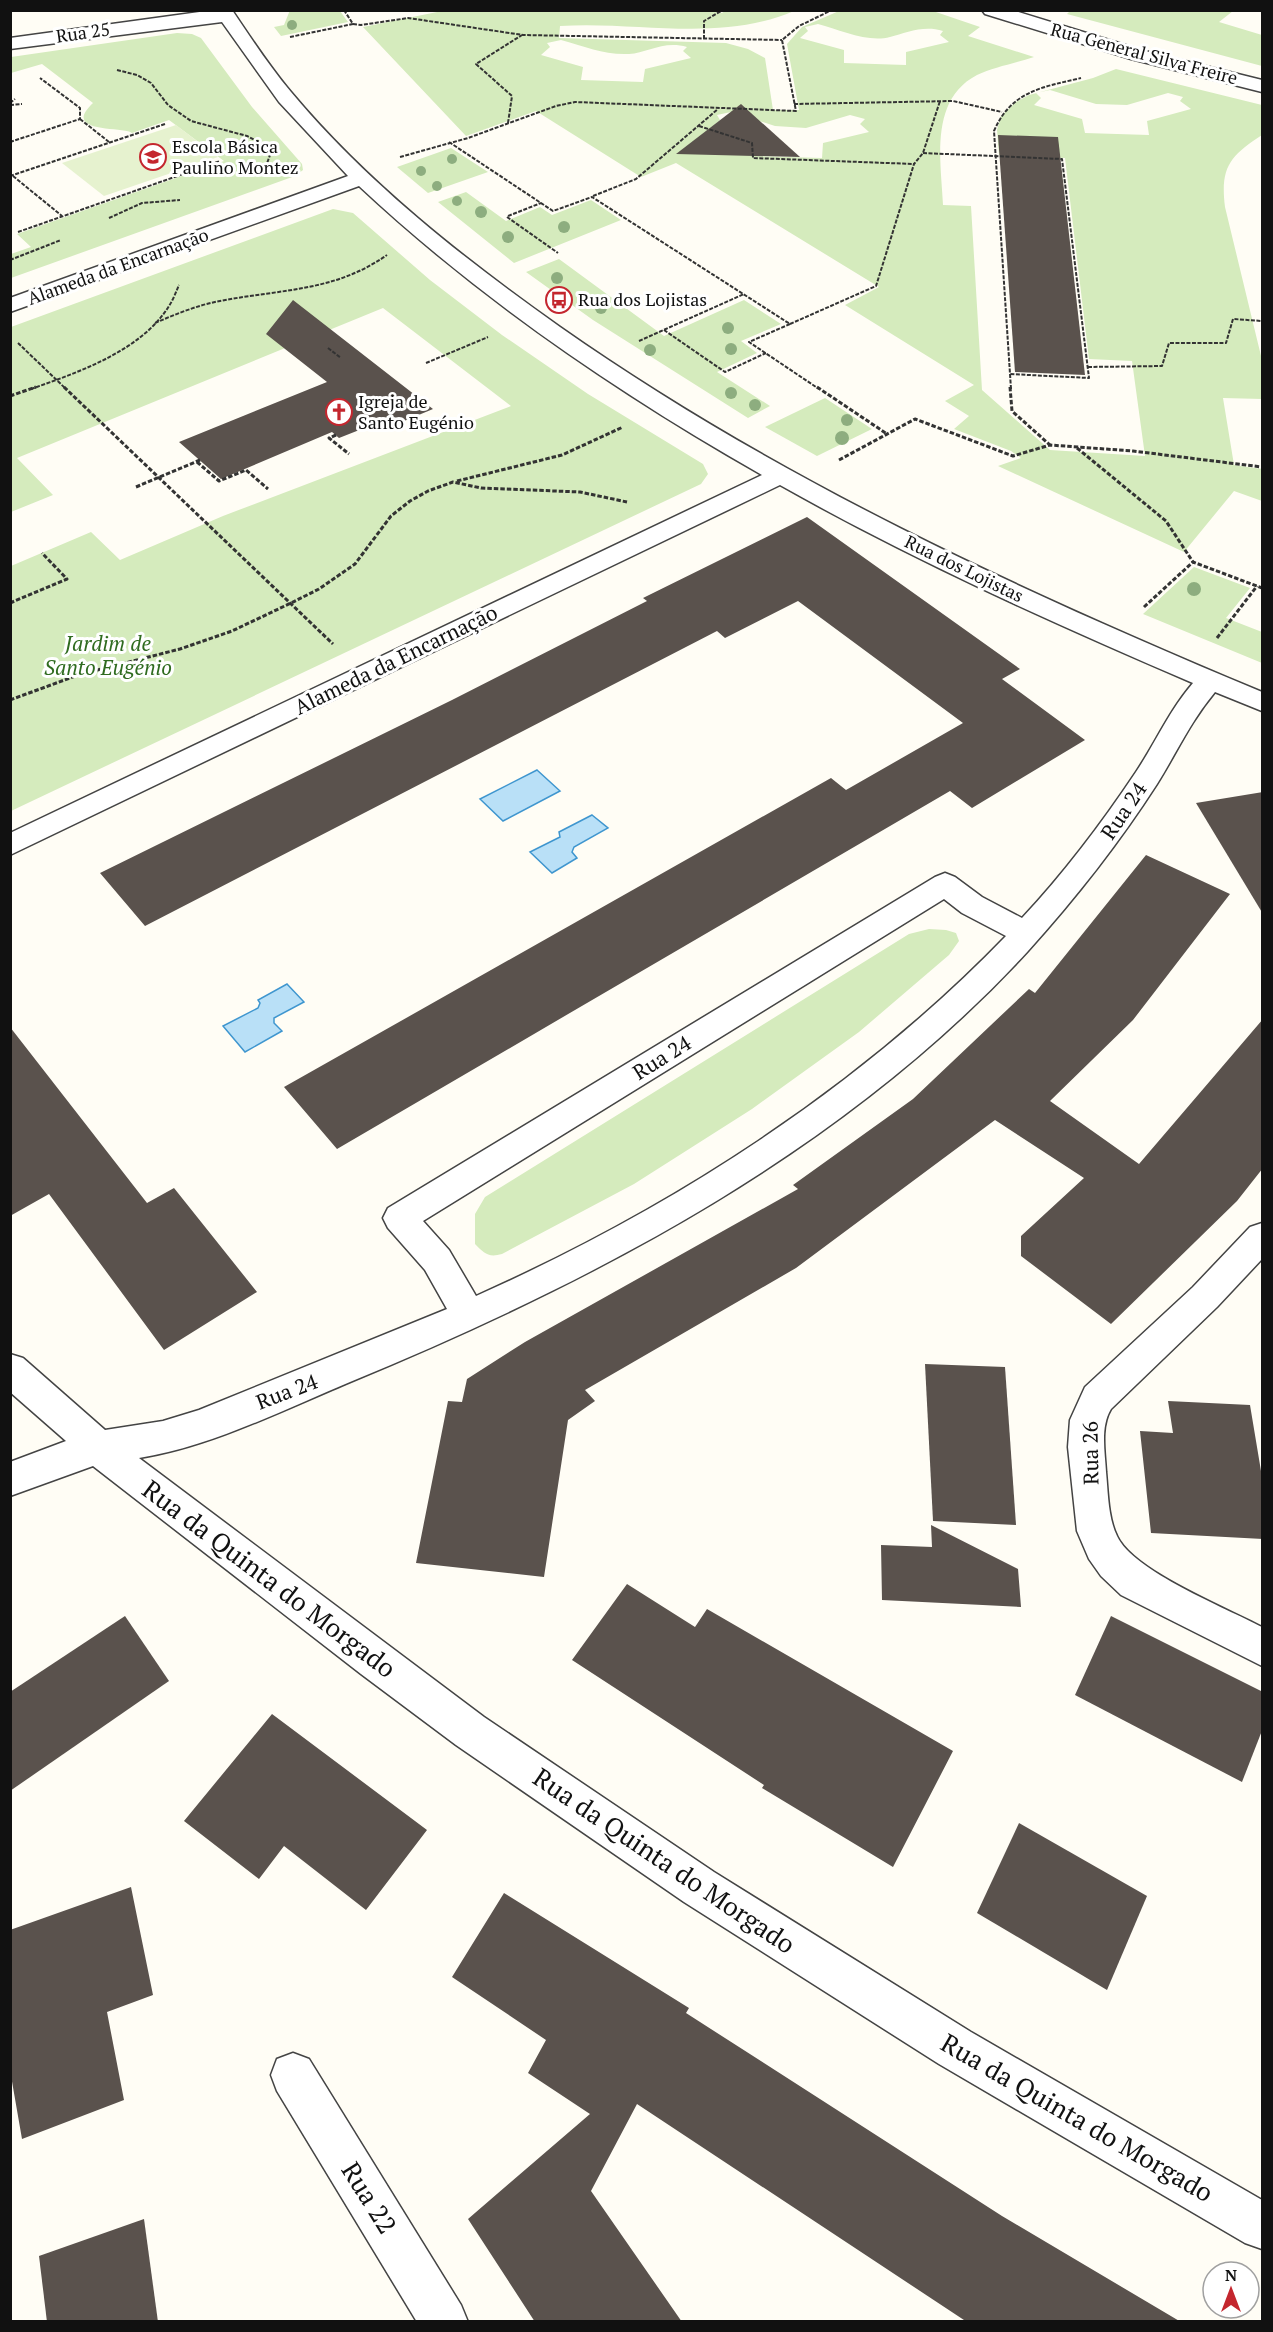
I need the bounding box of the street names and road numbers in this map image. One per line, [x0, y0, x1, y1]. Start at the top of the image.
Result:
street label: Rua 25 [54, 16, 111, 48]
street label: Rua General Silva Freire [1048, 17, 1240, 90]
street label: Alameda da Encarnação [24, 222, 212, 310]
street label: Rua dos Lojistas [901, 529, 1028, 607]
street label: Alameda da Encarnação [289, 598, 502, 721]
street label: Rua 24 [1094, 776, 1153, 845]
street label: Rua 24 [627, 1028, 697, 1086]
street label: Rua 24 [252, 1366, 322, 1416]
street label: Rua 26 [1075, 1421, 1105, 1485]
street label: Rua da Quinta do Morgado [136, 1472, 403, 1685]
street label: Rua da Quinta do Morgado [527, 1760, 802, 1961]
street label: Rua da Quinta do Morgado [935, 2025, 1220, 2209]
street label: Rua 22 [335, 2155, 405, 2240]

